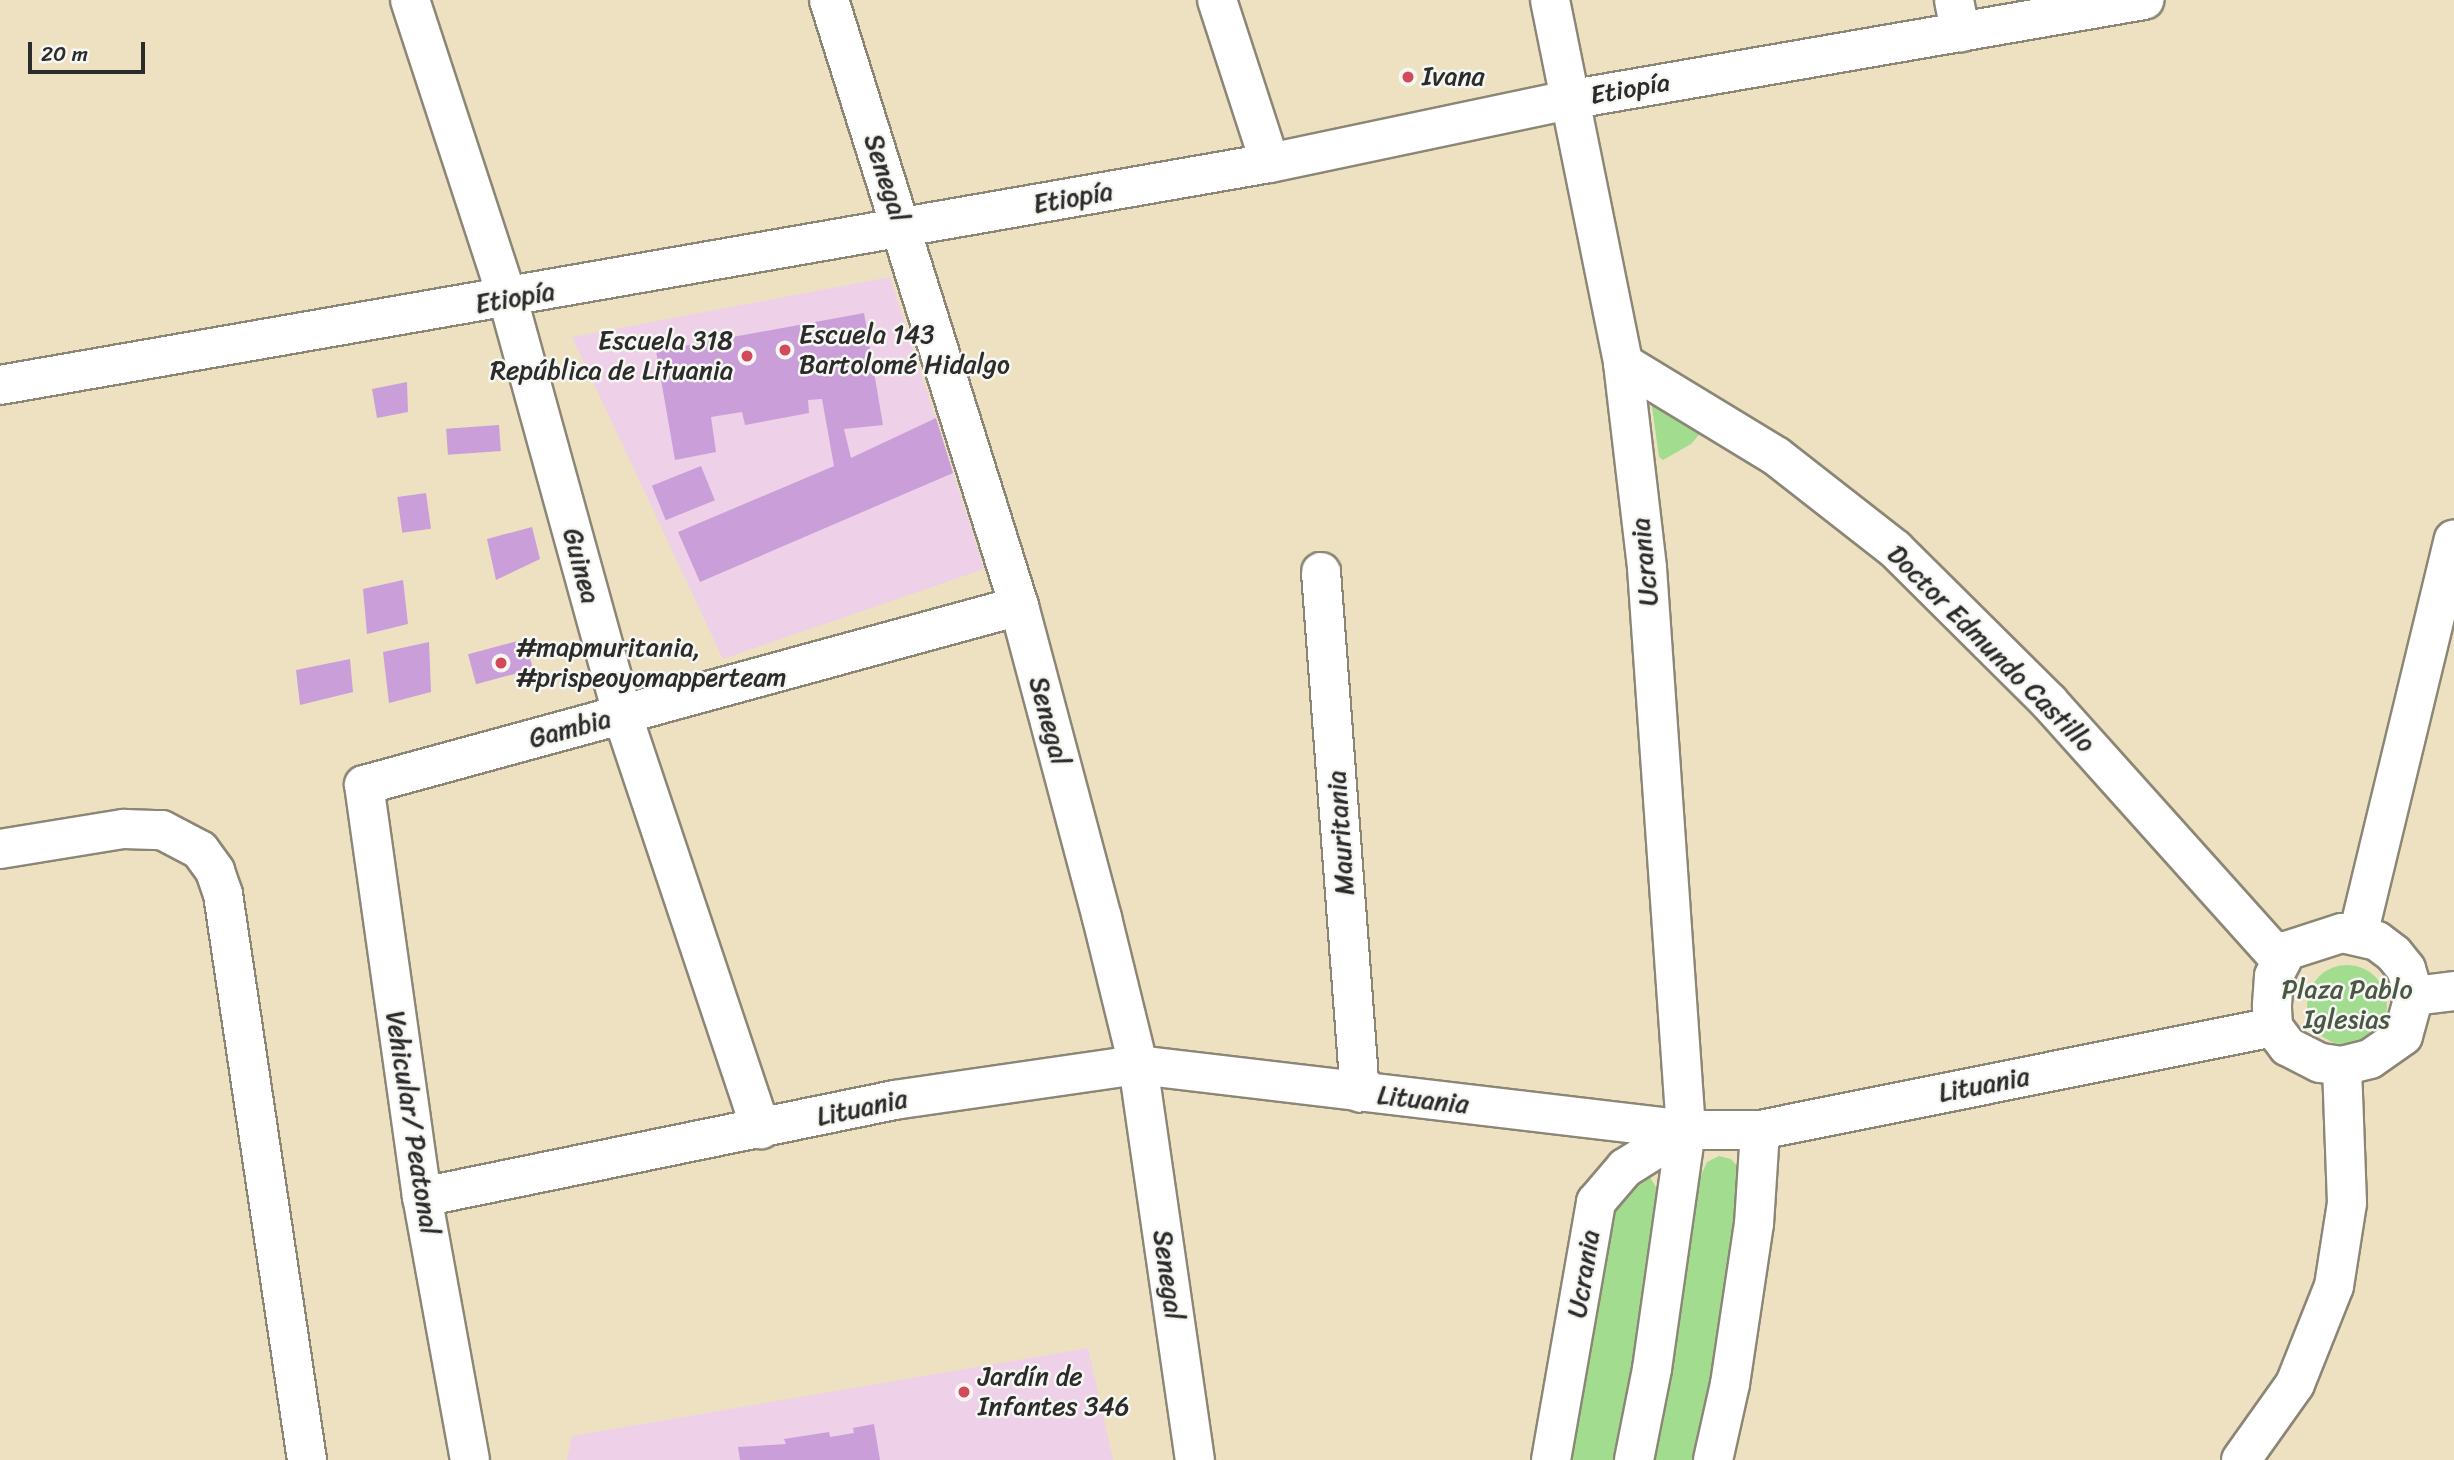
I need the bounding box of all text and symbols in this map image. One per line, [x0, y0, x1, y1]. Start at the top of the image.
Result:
scale bar [32, 28, 149, 72]
text: 20 m [41, 35, 88, 73]
place label: Ivana [1422, 61, 1485, 93]
street label: Etiopía [1588, 67, 1672, 111]
marker: Ivana [1400, 69, 1416, 85]
street label: Senegal [857, 130, 915, 226]
street label: Etiopía [1031, 176, 1115, 220]
street label: Etiopía [473, 276, 557, 320]
place label: Escuela 143 Bartolomé Hidalgo [799, 319, 1010, 380]
place label: Escuela 318 República de Lituania [489, 325, 733, 386]
marker: Escuela 143 Bartolomé Hidalgo [777, 342, 793, 358]
marker: Escuela 318 República de Lituania [739, 348, 755, 364]
street label: Ucrania [1625, 516, 1665, 608]
street label: Guinea [556, 525, 606, 607]
street label: Doctor Edmundo Castillo [1881, 539, 2101, 759]
place label: #mapmuritania, #prispeoyomapperteam [515, 632, 787, 694]
marker: #mapmuritania, #prispeoyomapperteam [493, 655, 509, 671]
street label: Senegal [1022, 673, 1076, 769]
street label: Gambia [526, 703, 614, 755]
street label: Mauritania [1321, 770, 1361, 896]
park label: Plaza Pablo Iglesias [2281, 974, 2413, 1036]
street label: Vehicular/ Peatonal [379, 1009, 445, 1237]
street label: Lituania [1936, 1061, 2032, 1109]
street label: Lituania [1376, 1080, 1470, 1120]
street label: Lituania [814, 1083, 910, 1133]
street label: Senegal [1146, 1228, 1190, 1322]
street label: Ucrania [1562, 1228, 1606, 1320]
place label: Jardín de Infantes 346 [978, 1361, 1130, 1422]
marker: Jardín de Infantes 346 [956, 1384, 972, 1400]

